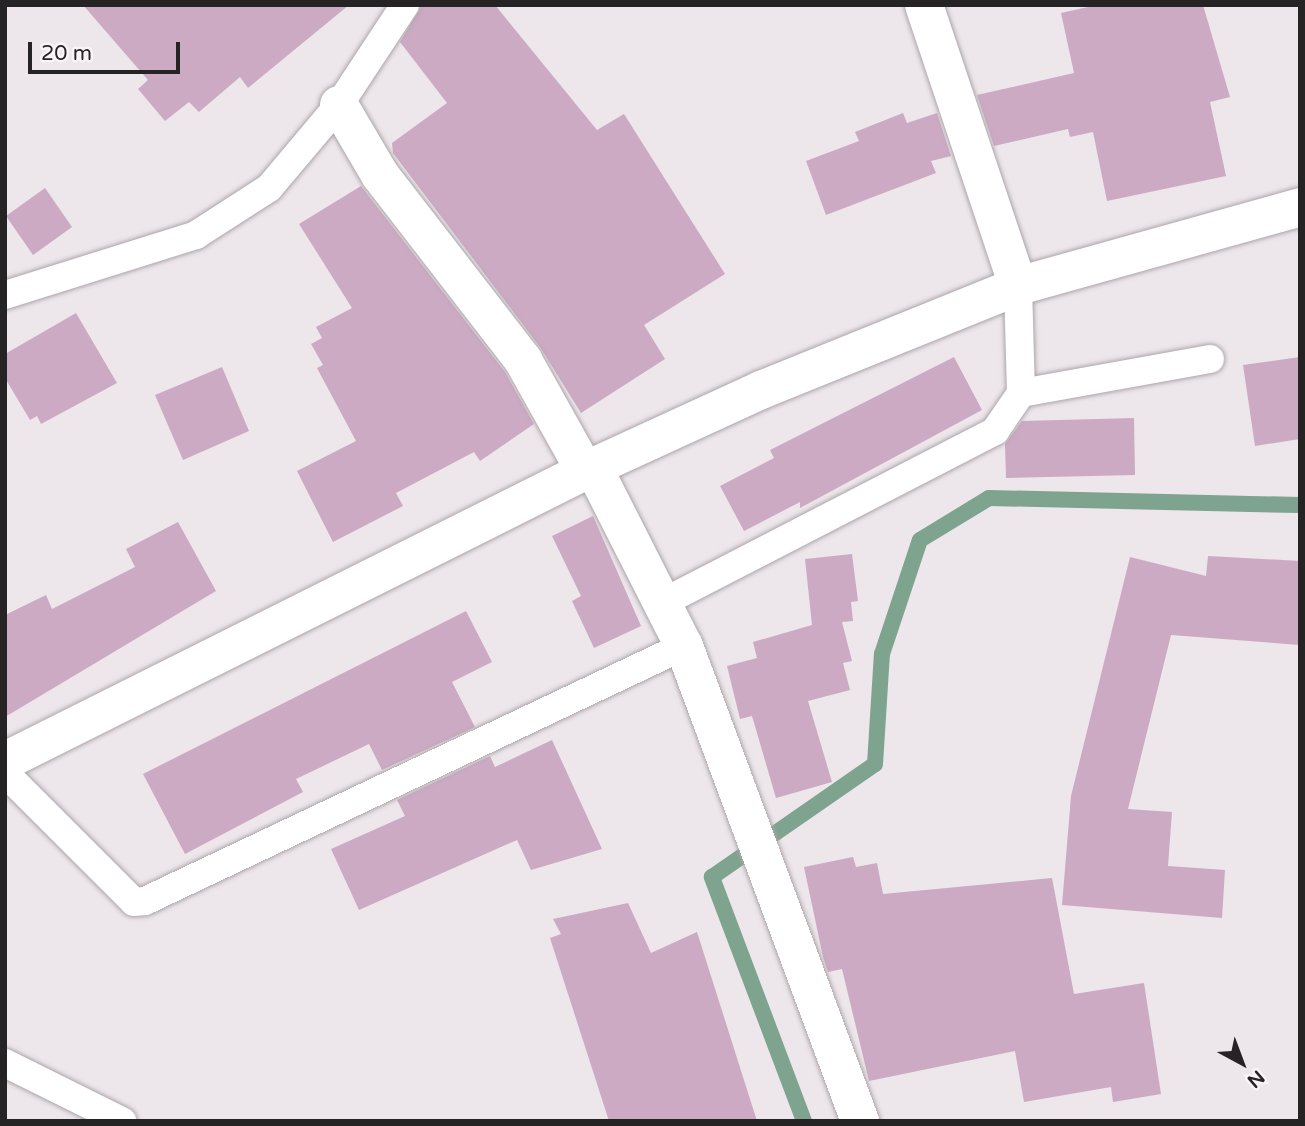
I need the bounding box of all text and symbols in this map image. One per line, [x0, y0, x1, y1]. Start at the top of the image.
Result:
scale bar [32, 28, 184, 72]
text: 20 m [41, 41, 92, 66]
north arrow [1207, 1028, 1277, 1098]
text: N [1243, 1066, 1269, 1092]

